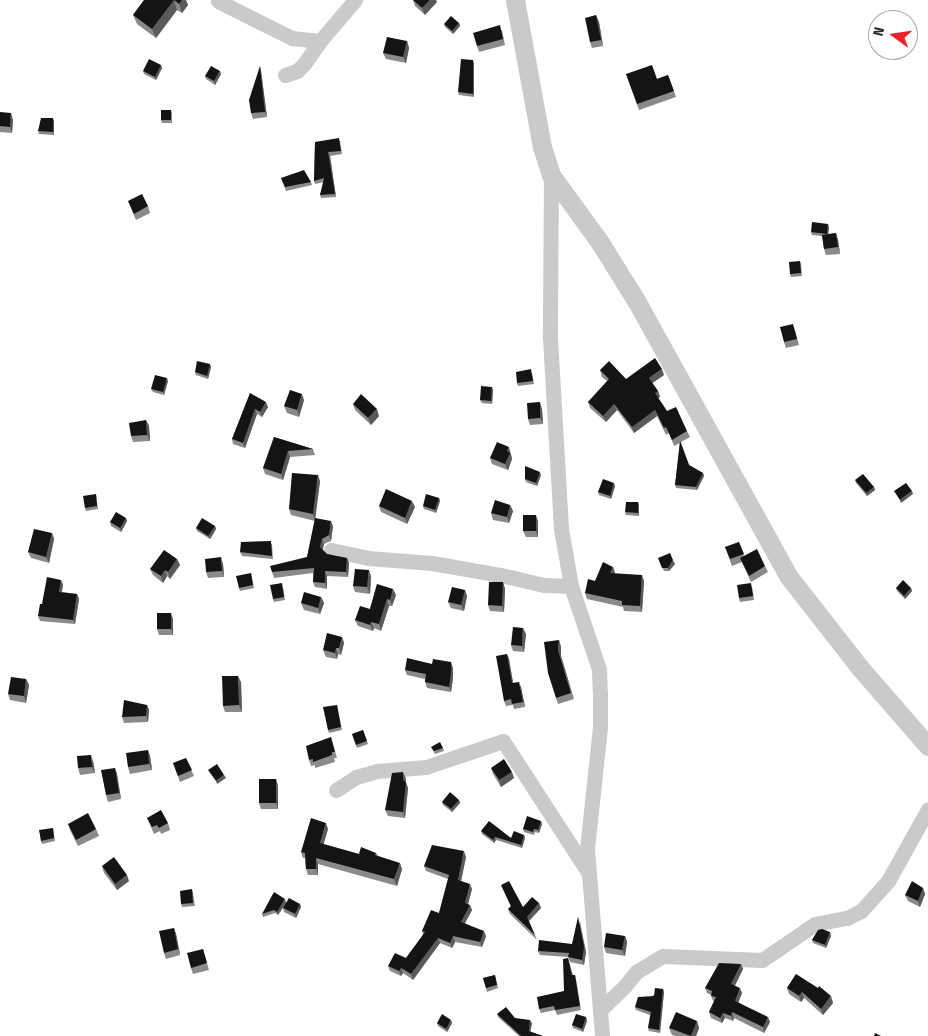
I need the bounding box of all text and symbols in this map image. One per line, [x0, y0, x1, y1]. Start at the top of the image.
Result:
north arrow [868, 10, 918, 60]
text: N [870, 25, 888, 38]

